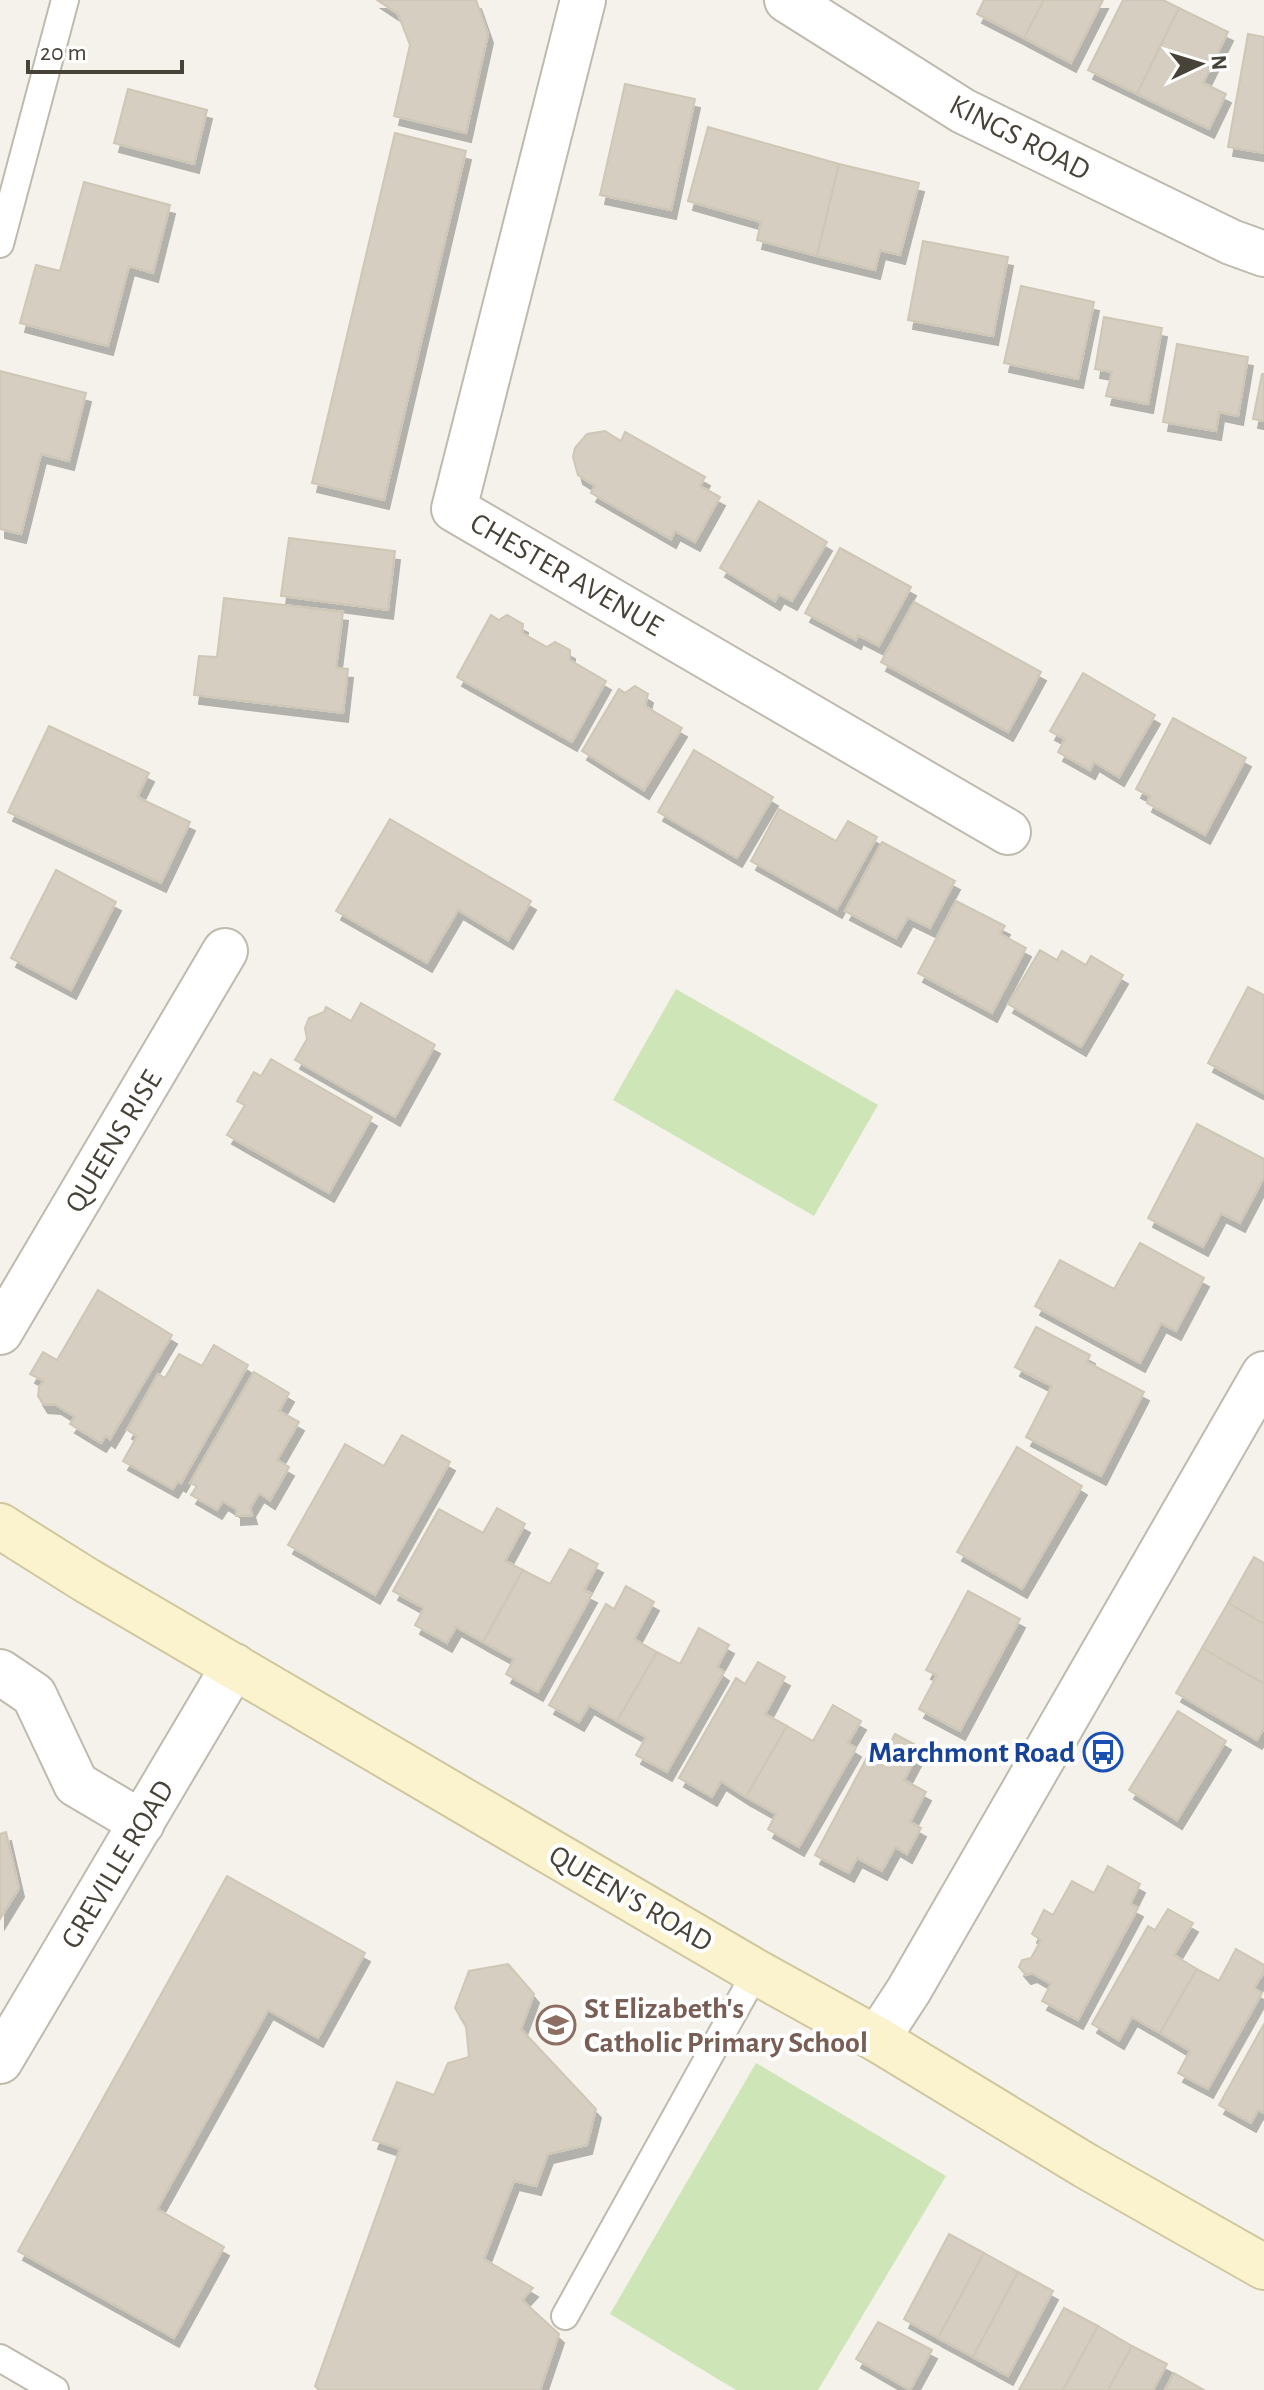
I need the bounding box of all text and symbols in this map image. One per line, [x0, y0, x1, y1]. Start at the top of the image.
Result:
scale bar [28, 24, 182, 74]
north arrow [1160, 24, 1240, 104]
text: 20 m [40, 41, 87, 65]
text: N [1207, 54, 1230, 71]
street label: KINGS ROAD [944, 90, 1095, 186]
street label: CHESTER AVENUE [465, 508, 668, 642]
street label: QUEENS RISE [60, 1065, 168, 1218]
bus stop icon: Marchmont Road [1082, 1731, 1124, 1773]
place label: Marchmont Road [868, 1738, 1075, 1768]
street label: GREVILLE ROAD [56, 1775, 180, 1954]
street label: QUEEN'S ROAD [544, 1840, 717, 1958]
place label: St Elizabeth's Catholic Primary School [584, 1994, 868, 2058]
school or university icon: St Elizabeth's Catholic Primary School [535, 2004, 577, 2046]

